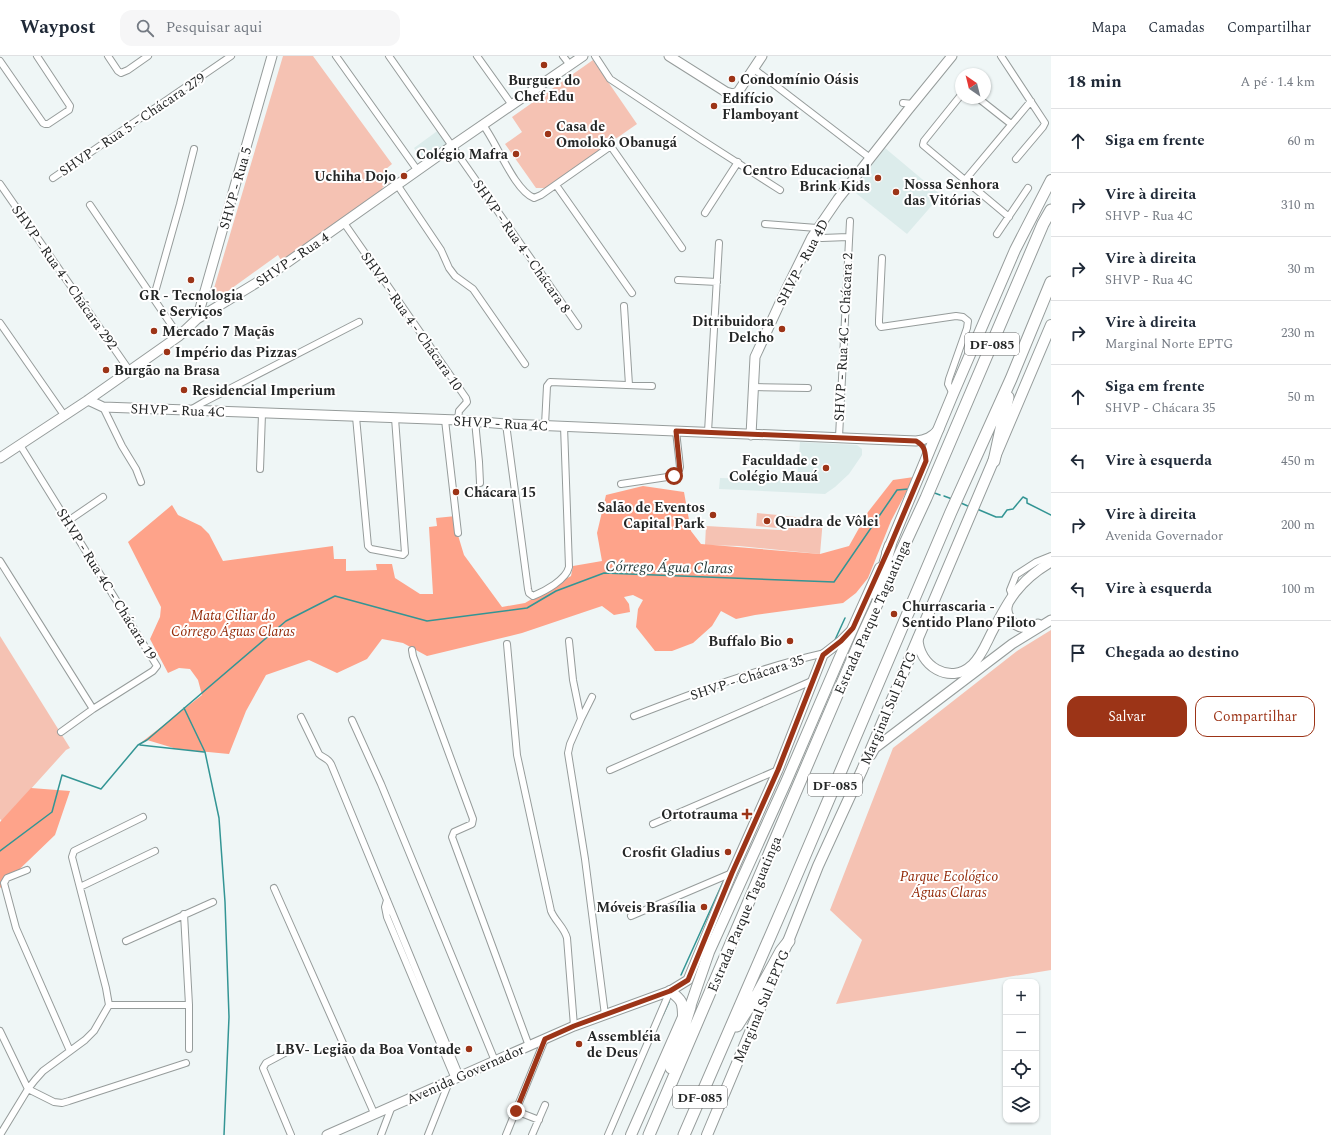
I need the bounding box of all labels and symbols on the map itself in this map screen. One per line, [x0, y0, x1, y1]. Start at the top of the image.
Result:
marker: Burguer do Chef Edu [539, 60, 549, 70]
street label: SHVP - Rua 5 - Chácara 279 [55, 67, 210, 181]
north arrow [955, 68, 991, 104]
place label: Condomínio Oásis [740, 69, 859, 90]
place label: Burguer do Chef Edu [508, 70, 580, 107]
marker: Condomínio Oásis [727, 74, 737, 84]
place label: Edifício Flamboyant [722, 88, 800, 125]
marker: Edifício Flamboyant [709, 101, 719, 111]
place label: Casa de Omolokô Obanugá [556, 116, 678, 153]
marker: Casa de Omolokô Obanugá [543, 129, 553, 139]
street label: SHVP - Rua 5 [214, 144, 257, 232]
place label: Colégio Mafra [416, 144, 509, 165]
marker: Colégio Mafra [511, 149, 521, 159]
place label: Centro Educacional Brink Kids [742, 160, 870, 197]
place label: Uchiha Dojo [314, 166, 396, 187]
marker: Uchiha Dojo [399, 171, 409, 181]
marker: Centro Educacional Brink Kids [873, 173, 883, 183]
place label: Nossa Senhora das Vitórias [904, 174, 1000, 211]
street label: SHVP - Rua 4 - Chácara 8 [467, 175, 576, 317]
marker: Nossa Senhora das Vitórias [891, 187, 901, 197]
street label: SHVP - Rua 4 - Chácara 292 [6, 201, 123, 354]
street label: SHVP - Rua 4D [771, 215, 834, 309]
street label: SHVP - Rua 4 [251, 227, 333, 292]
street label: SHVP - Rua 4 - Chácara 10 [355, 247, 468, 395]
street label: SHVP - Rua 4C - Chácara 2 [829, 252, 858, 422]
marker: GR - Tecnologia e Serviços [186, 275, 196, 285]
place label: GR - Tecnologia e Serviços [139, 285, 244, 322]
place label: Ditribuidora Delcho [692, 311, 775, 348]
place label: Mercado 7 Maçãs [162, 321, 275, 342]
marker: Ditribuidora Delcho [777, 324, 787, 334]
marker: Mercado 7 Maçãs [149, 326, 159, 336]
road number: DF-085 [965, 333, 1019, 355]
place label: Império das Pizzas [175, 342, 297, 363]
marker: Império das Pizzas [162, 347, 172, 357]
place label: Burgão na Brasa [114, 360, 221, 381]
marker: Burgão na Brasa [101, 365, 111, 375]
place label: Residencial Imperium [192, 380, 336, 401]
marker: Residencial Imperium [179, 385, 189, 395]
street label: SHVP - Rua 4C [130, 398, 226, 423]
street label: SHVP - Rua 4C [453, 411, 549, 436]
place label: Faculdade e Colégio Mauá [729, 450, 819, 487]
marker: Faculdade e Colégio Mauá [821, 463, 831, 473]
route start [665, 467, 683, 485]
place label: Chácara 15 [464, 482, 536, 503]
marker: Chácara 15 [451, 487, 461, 497]
place label: Salão de Eventos Capital Park [597, 497, 706, 534]
street label: SHVP - Rua 4C - Chácara 19 [51, 504, 162, 664]
marker: Salão de Eventos Capital Park [708, 510, 718, 520]
place label: Quadra de Vôlei [775, 511, 879, 532]
marker: Quadra de Vôlei [762, 516, 772, 526]
street label: Estrada Parque Taguatinga [829, 536, 916, 698]
water label: Córrego Água Claras [605, 555, 734, 580]
place label: Churrascaria - Sentido Plano Piloto [902, 596, 1036, 633]
park label: Mata Ciliar do Córrego Águas Claras [171, 605, 295, 642]
marker: Churrascaria - Sentido Plano Piloto [889, 609, 899, 619]
place label: Buffalo Bio [708, 631, 782, 652]
marker: Buffalo Bio [785, 636, 795, 646]
street label: Marginal Sul EPTG [855, 648, 922, 768]
street label: SHVP - Chácara 35 [687, 649, 807, 706]
road number: DF-085 [808, 774, 862, 796]
place label: Ortotrauma [661, 804, 739, 825]
marker: Ortotrauma [741, 808, 753, 820]
street label: Estrada Parque Taguatinga [702, 833, 787, 995]
place label: Crosfit Gladius [622, 842, 720, 863]
marker: Crosfit Gladius [723, 847, 733, 857]
park label: Parque Ecológico Águas Claras [900, 866, 998, 903]
place label: Móveis Brasília [596, 897, 697, 918]
marker: Móveis Brasília [699, 902, 709, 912]
street label: Marginal Sul EPTG [728, 946, 795, 1066]
place label: Assembléia de Deus [587, 1026, 662, 1063]
place label: LBV- Legião da Boa Vontade [276, 1039, 461, 1060]
street label: Avenida Governador [403, 1039, 528, 1110]
marker: Assembléia de Deus [574, 1039, 584, 1049]
marker: LBV- Legião da Boa Vontade [464, 1044, 474, 1054]
road number: DF-085 [673, 1086, 727, 1108]
route end [507, 1102, 525, 1120]

